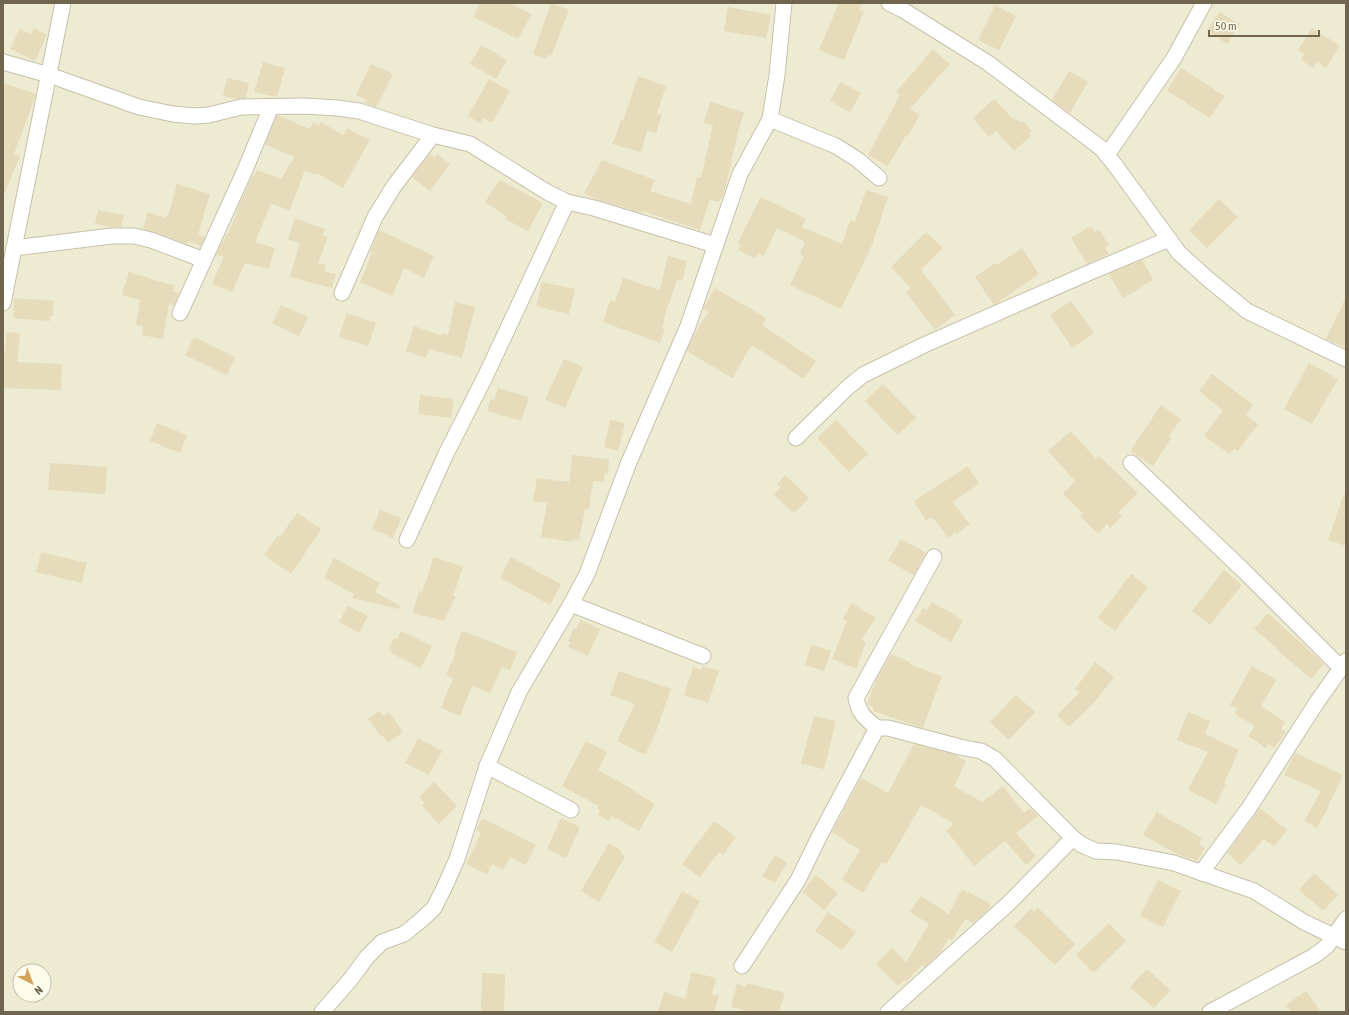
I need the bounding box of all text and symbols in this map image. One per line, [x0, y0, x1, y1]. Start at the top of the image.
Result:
scale bar [1209, 12, 1319, 38]
text: 50 m [1215, 19, 1237, 33]
north arrow [12, 963, 52, 1003]
text: N [32, 984, 45, 997]

